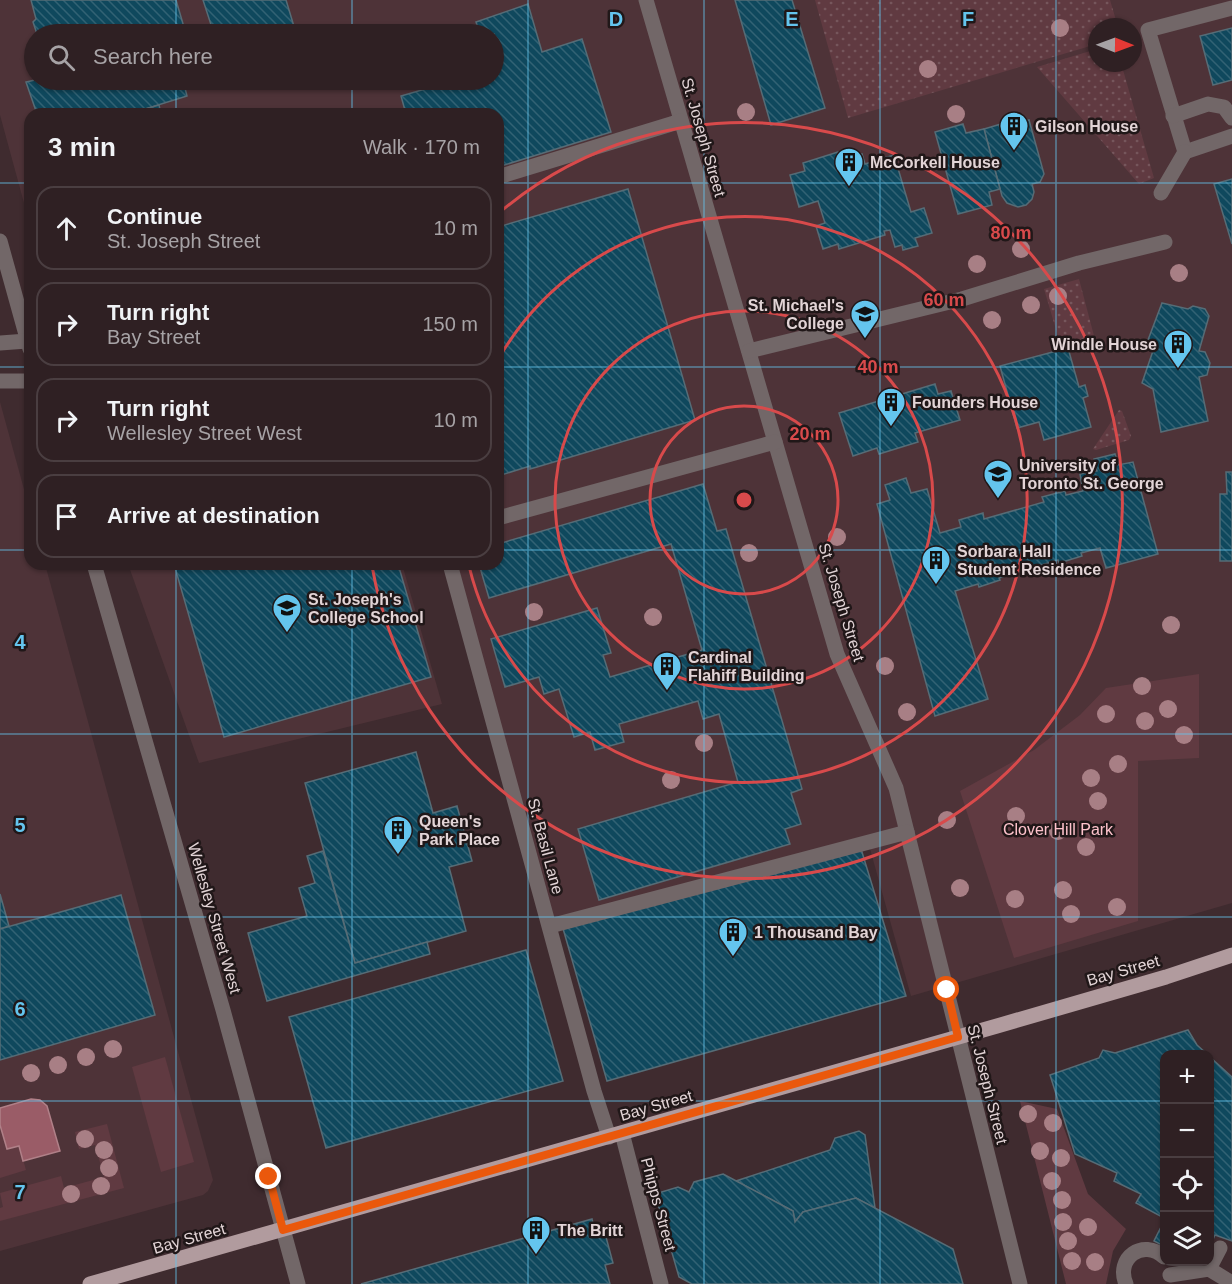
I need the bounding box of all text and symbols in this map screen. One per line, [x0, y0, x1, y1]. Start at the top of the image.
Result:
text: D [609, 8, 623, 30]
text: E [785, 8, 799, 30]
text: F [962, 8, 974, 30]
north arrow [1088, 18, 1142, 72]
search box [24, 24, 504, 90]
icon: search [45, 41, 78, 74]
text: Search here [93, 44, 213, 69]
street label: St. Joseph Street [678, 76, 729, 199]
building icon: Gilson House [998, 110, 1030, 152]
place label: Gilson House [1035, 118, 1138, 135]
text: 3 min [48, 132, 116, 162]
text: Walk · 170 m [363, 136, 480, 158]
building icon: McCorkell House [833, 146, 865, 188]
place label: McCorkell House [870, 154, 1000, 171]
text: Continue [107, 204, 202, 229]
icon: ahead [50, 212, 83, 245]
text: 10 m [434, 217, 478, 239]
text: 80 m [990, 223, 1032, 243]
text: St. Joseph Street [107, 230, 260, 252]
text: 60 m [923, 290, 965, 310]
place label: St. Michael's College [748, 297, 844, 332]
school or university icon: St. Michael's College [849, 298, 881, 340]
text: Turn right [107, 300, 209, 325]
icon: right [50, 308, 83, 341]
text: 150 m [422, 313, 478, 335]
text: Bay Street [107, 326, 200, 348]
building icon: Windle House [1162, 328, 1194, 370]
place label: Windle House [1051, 336, 1157, 353]
text: 40 m [857, 357, 899, 377]
building icon: Founders House [875, 386, 907, 428]
place label: Founders House [912, 394, 1038, 411]
text: Turn right [107, 396, 209, 421]
icon: right [50, 404, 83, 437]
text: 10 m [434, 409, 478, 431]
text: Wellesley Street West [107, 422, 302, 444]
text: 20 m [789, 424, 831, 444]
place label: University of Toronto St. George [1019, 457, 1164, 492]
school or university icon: University of Toronto St. George [982, 458, 1014, 500]
centre of rings [734, 490, 754, 510]
icon: arrive [50, 500, 83, 533]
text: Arrive at destination [107, 503, 320, 528]
street label: St. Joseph Street [815, 541, 868, 664]
place label: Sorbara Hall Student Residence [957, 543, 1101, 578]
building icon: Sorbara Hall Student Residence [920, 544, 952, 586]
place label: St. Joseph's College School [308, 591, 424, 626]
school or university icon: St. Joseph's College School [271, 592, 303, 634]
text: 4 [14, 631, 26, 653]
place label: Cardinal Flahiff Building [688, 649, 804, 684]
building icon: Cardinal Flahiff Building [651, 650, 683, 692]
street label: St. Basil Lane [525, 796, 567, 896]
place label: Queen's Park Place [419, 813, 500, 848]
text: 5 [14, 814, 26, 836]
building icon: Queen's Park Place [382, 814, 414, 856]
park label: Clover Hill Park [1003, 821, 1114, 838]
street label: Wellesley Street West [185, 841, 244, 996]
building icon: 1 Thousand Bay [717, 916, 749, 958]
place label: 1 Thousand Bay [754, 924, 878, 941]
street label: Bay Street [1085, 952, 1162, 989]
route start [933, 976, 959, 1002]
text: 6 [14, 998, 26, 1020]
street label: St. Joseph Street [964, 1023, 1011, 1146]
map controls [1160, 1050, 1214, 1266]
button: + [1160, 1050, 1214, 1104]
street label: Bay Street [618, 1087, 695, 1124]
button: − [1160, 1104, 1214, 1158]
street label: Phipps Street [638, 1156, 679, 1253]
button: locate [1160, 1158, 1214, 1212]
route end [255, 1163, 281, 1189]
text: 7 [14, 1181, 26, 1203]
button: layers [1160, 1212, 1214, 1266]
building icon: The Britt [520, 1214, 552, 1256]
street label: Bay Street [151, 1220, 228, 1257]
place label: The Britt [557, 1222, 623, 1239]

